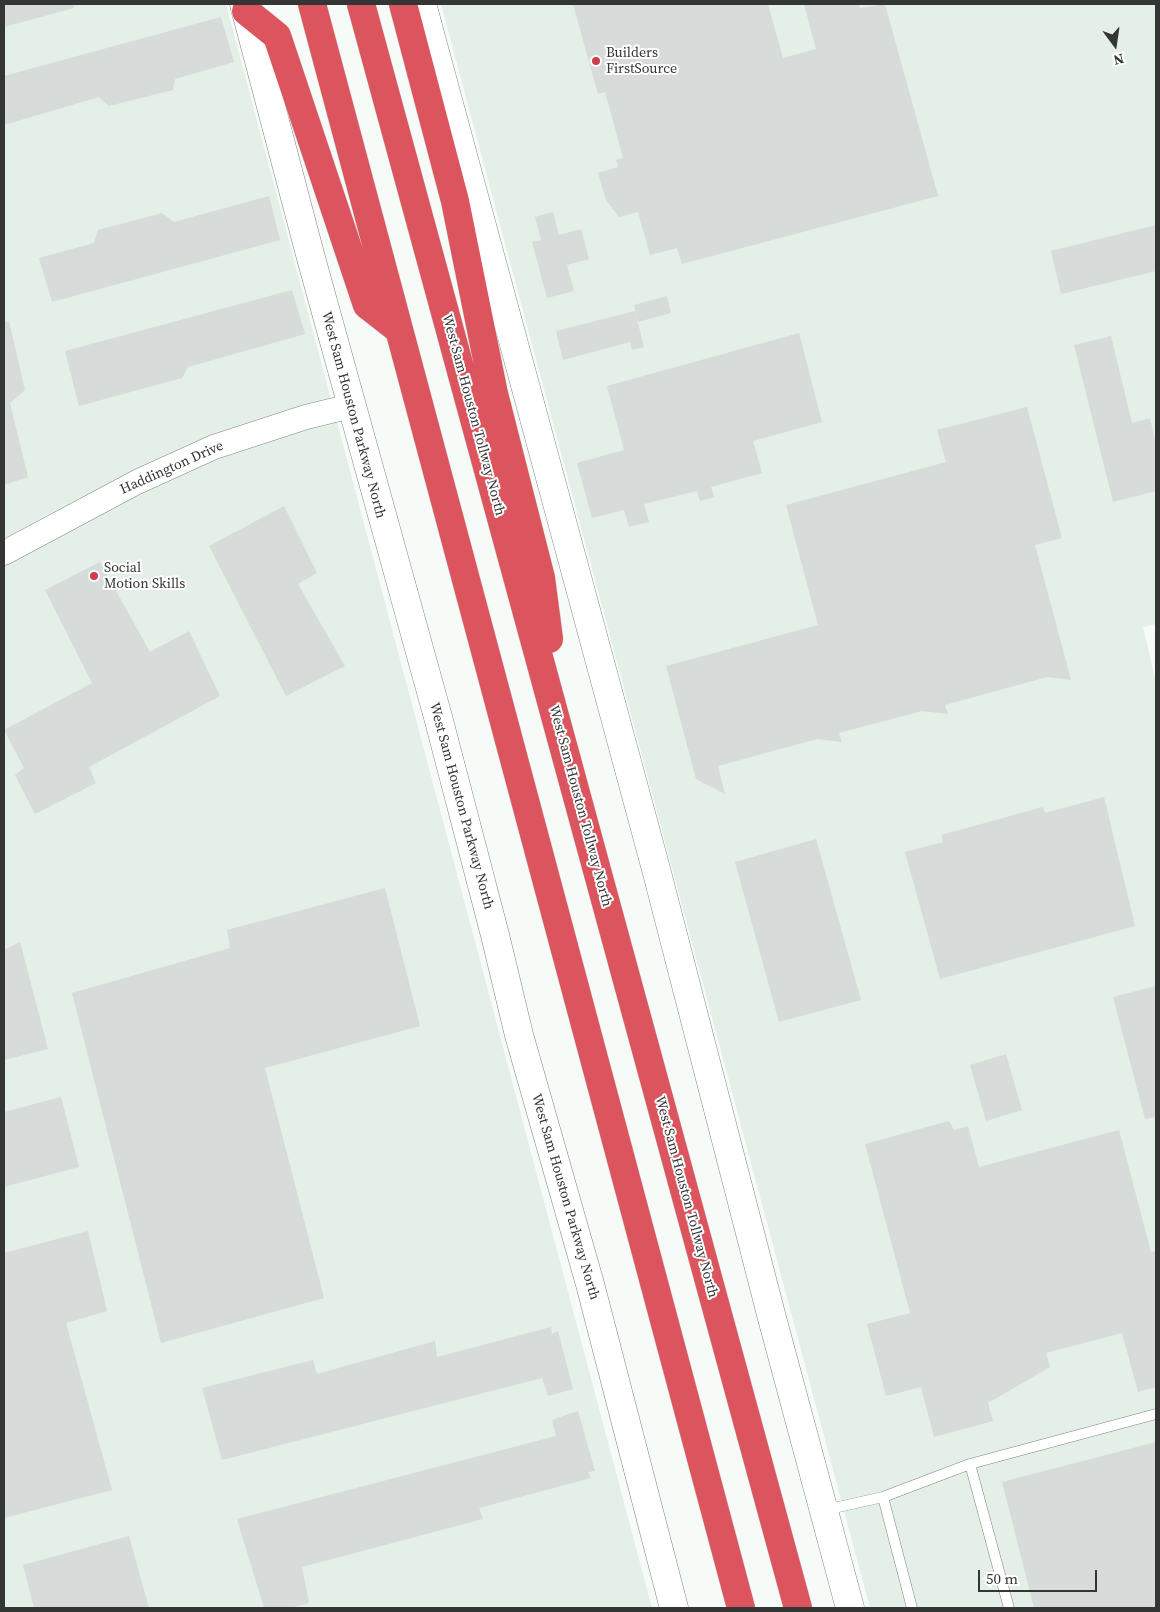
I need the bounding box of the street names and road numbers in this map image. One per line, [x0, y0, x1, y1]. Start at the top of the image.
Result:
street label: West Sam Houston Parkway North [317, 310, 389, 520]
street label: West Sam Houston Tollway North [438, 312, 508, 518]
street label: Haddington Drive [118, 438, 226, 498]
street label: West Sam Houston Parkway North [425, 701, 497, 911]
street label: West Sam Houston Tollway North [545, 703, 615, 909]
street label: West Sam Houston Parkway North [527, 1092, 603, 1302]
street label: West Sam Houston Tollway North [651, 1094, 721, 1300]

